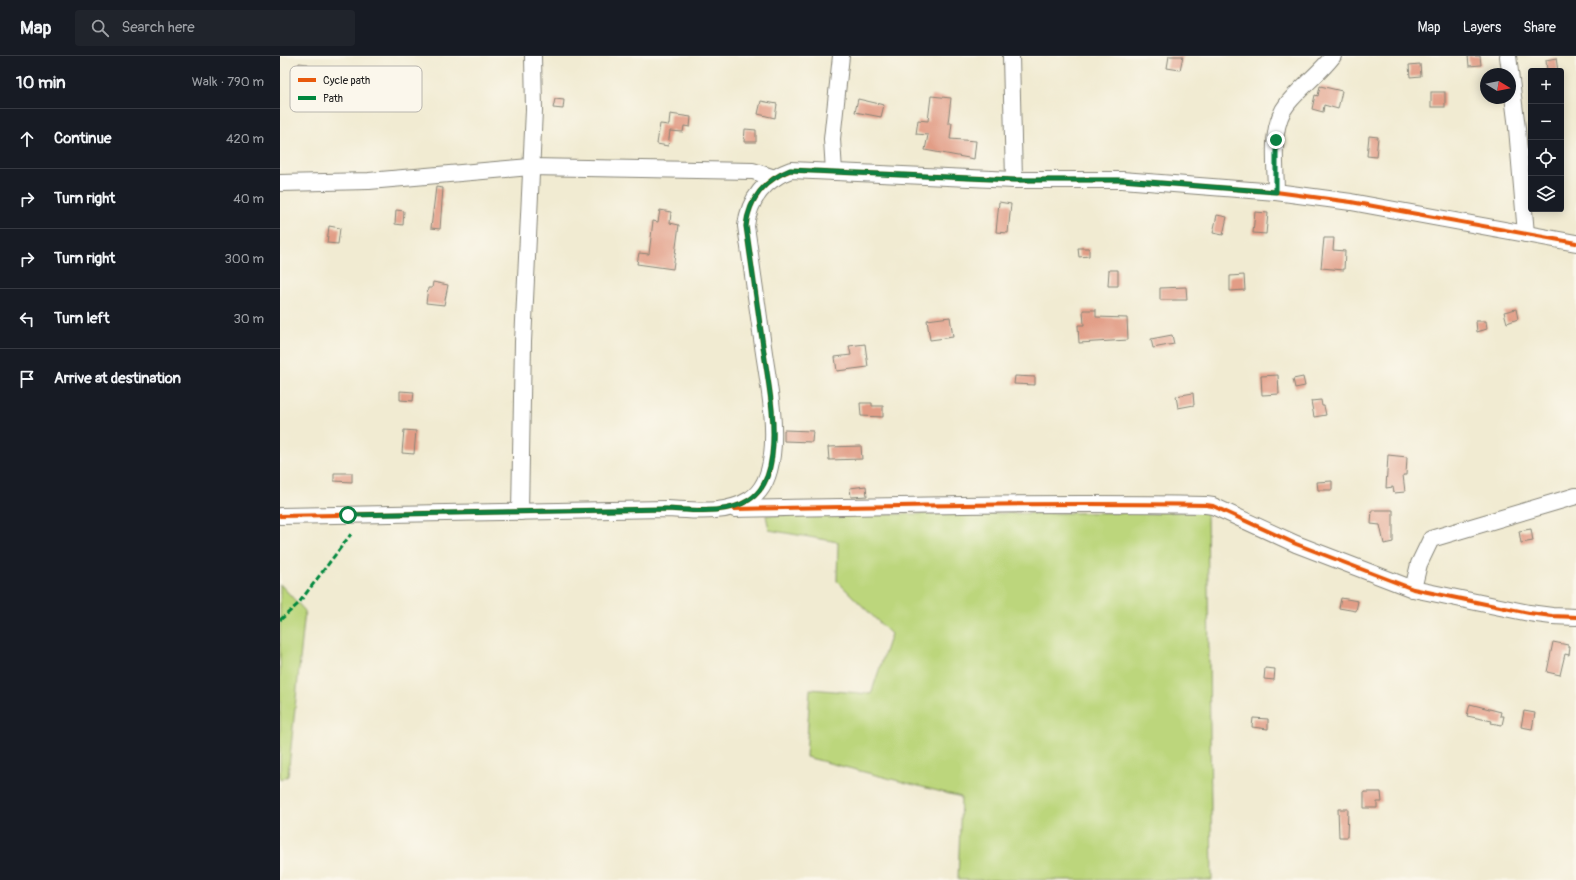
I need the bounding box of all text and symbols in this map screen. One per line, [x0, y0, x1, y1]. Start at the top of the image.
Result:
search box [75, 10, 355, 46]
text: Map [20, 16, 51, 40]
icon: search [89, 17, 111, 39]
text: Search here [121, 18, 195, 37]
text: Map [1418, 19, 1441, 36]
text: Layers [1463, 19, 1501, 36]
text: Share [1523, 19, 1556, 36]
legend [290, 66, 422, 112]
north arrow [1480, 68, 1516, 104]
map controls [1528, 68, 1564, 212]
button: + [1528, 68, 1564, 104]
text: 10 min [16, 72, 66, 93]
text: Walk · 790 m [192, 74, 264, 90]
text: Cycle path [323, 74, 370, 87]
text: Path [323, 92, 343, 105]
button: − [1528, 104, 1564, 140]
icon: ahead [16, 128, 38, 150]
text: Continue [54, 129, 112, 148]
text: 420 m [226, 131, 264, 147]
route end [1267, 131, 1285, 149]
button: locate [1528, 140, 1564, 176]
button: layers [1528, 176, 1564, 212]
icon: right [16, 188, 38, 210]
text: Turn right [54, 189, 115, 208]
text: 40 m [233, 191, 264, 207]
icon: right [16, 248, 38, 270]
text: Turn right [54, 249, 115, 268]
text: 300 m [225, 251, 264, 267]
icon: left [16, 308, 38, 330]
text: Turn left [54, 309, 110, 328]
text: 30 m [234, 311, 264, 327]
icon: arrive [16, 368, 38, 390]
text: Arrive at destination [54, 369, 181, 388]
route start [339, 506, 357, 524]

